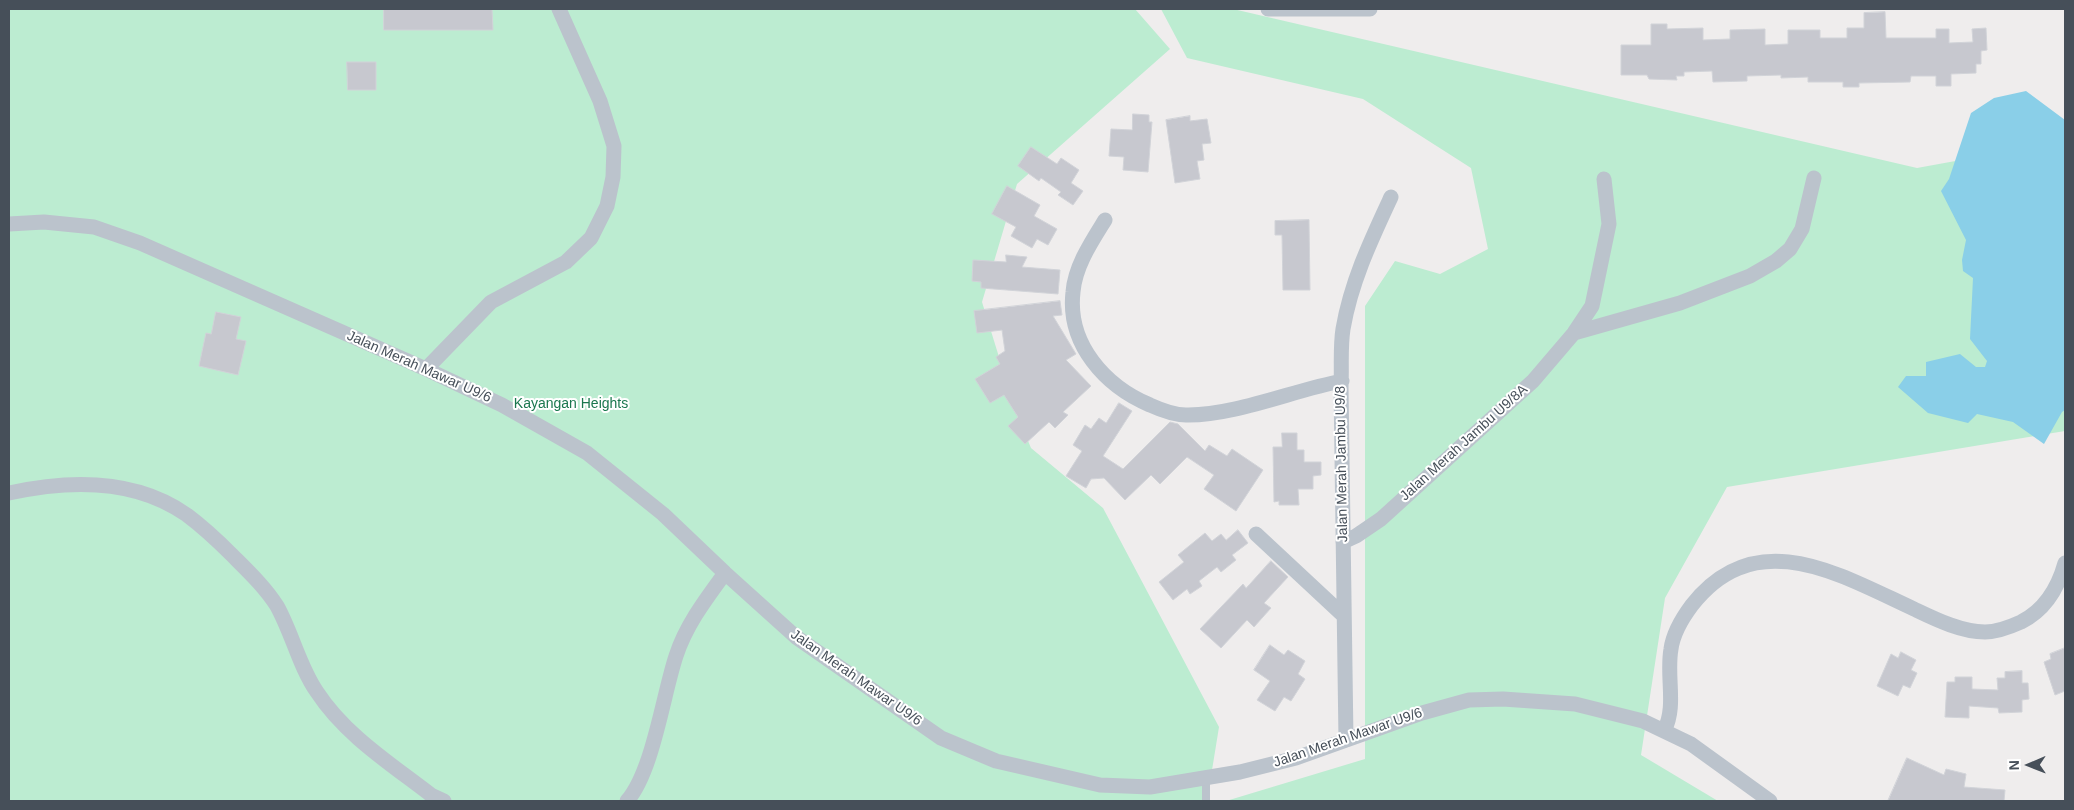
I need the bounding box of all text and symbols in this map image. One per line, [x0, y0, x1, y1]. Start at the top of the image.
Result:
street label: Jalan Merah Mawar U9/6 [344, 328, 494, 406]
street label: Jalan Merah Jambu U9/8A [1397, 381, 1531, 505]
street label: Jalan Merah Jambu U9/8 [1332, 386, 1352, 542]
park label: Kayangan Heights [514, 396, 628, 412]
street label: Jalan Merah Mawar U9/6 [787, 626, 925, 730]
street label: Jalan Merah Mawar U9/6 [1271, 705, 1425, 771]
north arrow [2004, 740, 2054, 790]
text: N [2006, 760, 2022, 770]

